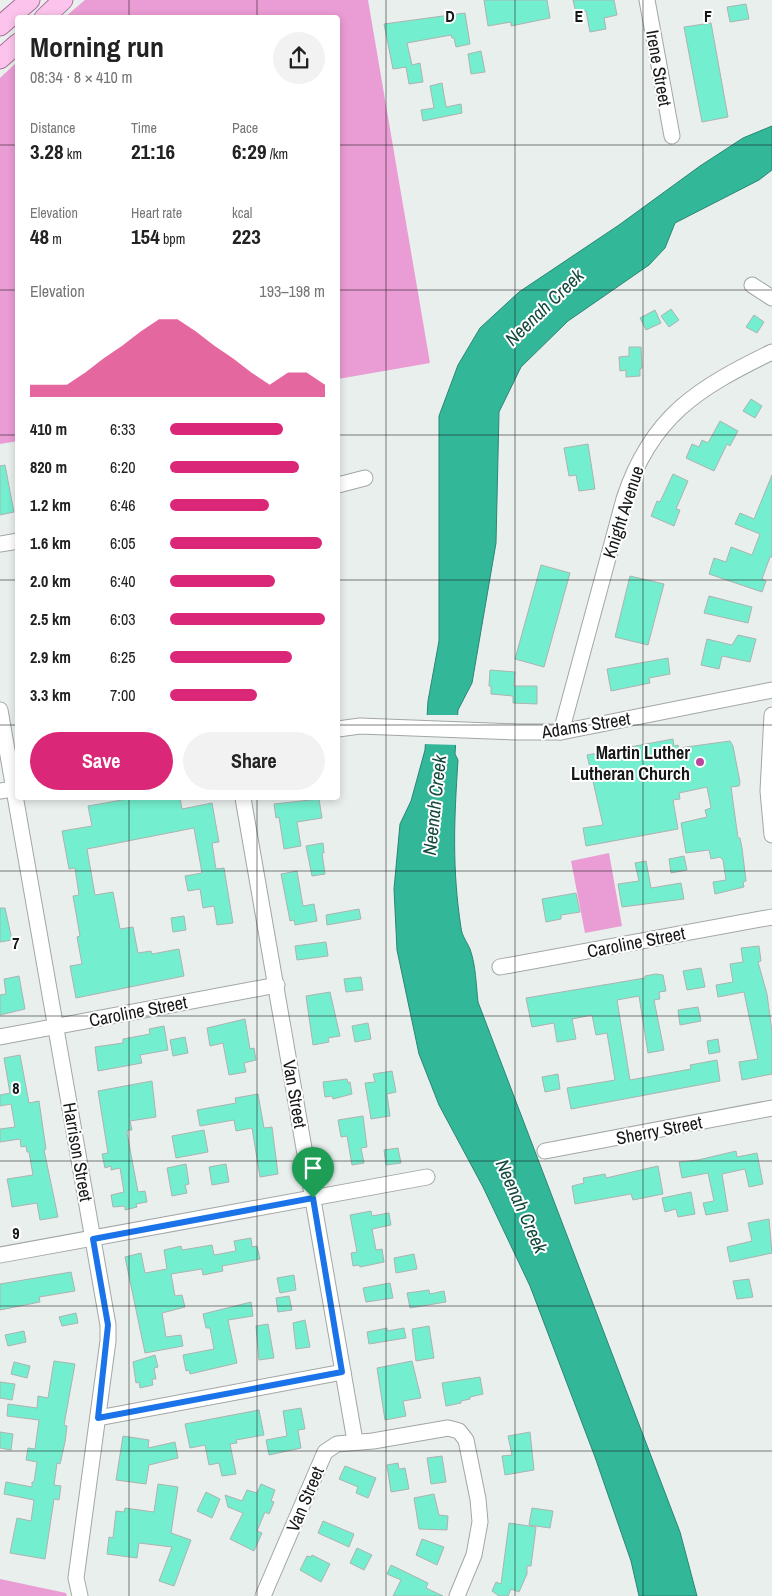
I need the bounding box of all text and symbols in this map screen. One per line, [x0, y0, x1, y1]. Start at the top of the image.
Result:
text: D [445, 5, 455, 27]
text: E [575, 5, 584, 27]
text: F [704, 5, 712, 27]
text: Morning run [30, 28, 164, 66]
street label: Irene Street [640, 28, 678, 108]
button: share [273, 32, 325, 84]
text: 08:34 · 8 × 410 m [30, 66, 133, 88]
text: Distance [30, 119, 75, 137]
text: Time [131, 119, 157, 137]
text: Pace [232, 119, 258, 137]
text: 3.28 [30, 137, 64, 166]
text: 21:16 [131, 137, 175, 166]
text: 6:29 [232, 137, 266, 166]
text: km [64, 145, 82, 163]
text: /km [266, 145, 288, 163]
text: Elevation [30, 204, 78, 222]
text: Heart rate [131, 204, 182, 222]
text: kcal [232, 204, 252, 222]
text: 48 [30, 222, 49, 251]
text: 154 [131, 222, 160, 251]
text: 223 [232, 222, 261, 251]
text: m [49, 230, 62, 248]
text: bpm [160, 230, 185, 248]
water label: Neenah Creek [499, 262, 590, 351]
text: Elevation [30, 280, 85, 302]
text: 193–198 m [259, 280, 325, 302]
text: 410 m [30, 418, 67, 440]
text: 6:33 [110, 418, 136, 440]
text: 820 m [30, 456, 67, 478]
text: 6:20 [110, 456, 136, 478]
street label: Knight Avenue [596, 463, 650, 561]
text: 1.2 km [30, 494, 71, 516]
text: 6:46 [110, 494, 136, 516]
text: 1.6 km [30, 532, 71, 554]
text: 6:05 [110, 532, 136, 554]
text: 2.0 km [30, 570, 71, 592]
text: 6:40 [110, 570, 136, 592]
text: 2.5 km [30, 608, 71, 630]
text: 6:03 [110, 608, 136, 630]
text: 2.9 km [30, 646, 71, 668]
text: 6:25 [110, 646, 136, 668]
text: 3.3 km [30, 684, 71, 706]
text: 7:00 [110, 684, 136, 706]
street label: Adams Street [539, 706, 632, 744]
button: Save [30, 732, 173, 790]
button: Share [183, 732, 325, 790]
place label: Martin Luther Lutheran Church [571, 740, 690, 786]
water label: Neenah Creek [416, 752, 452, 856]
marker: Martin Luther Lutheran Church [694, 756, 706, 768]
street label: Caroline Street [585, 920, 687, 964]
text: 7 [12, 932, 20, 954]
street label: Caroline Street [87, 989, 189, 1033]
street label: Van Street [277, 1058, 313, 1130]
text: 8 [12, 1077, 20, 1099]
street label: Harrison Street [57, 1101, 99, 1203]
street label: Sherry Street [614, 1109, 704, 1151]
pin [292, 1147, 334, 1198]
icon: arrive [299, 1154, 327, 1182]
water label: Neenah Creek [490, 1155, 555, 1258]
text: 9 [12, 1222, 20, 1244]
street label: Van Street [280, 1463, 330, 1535]

